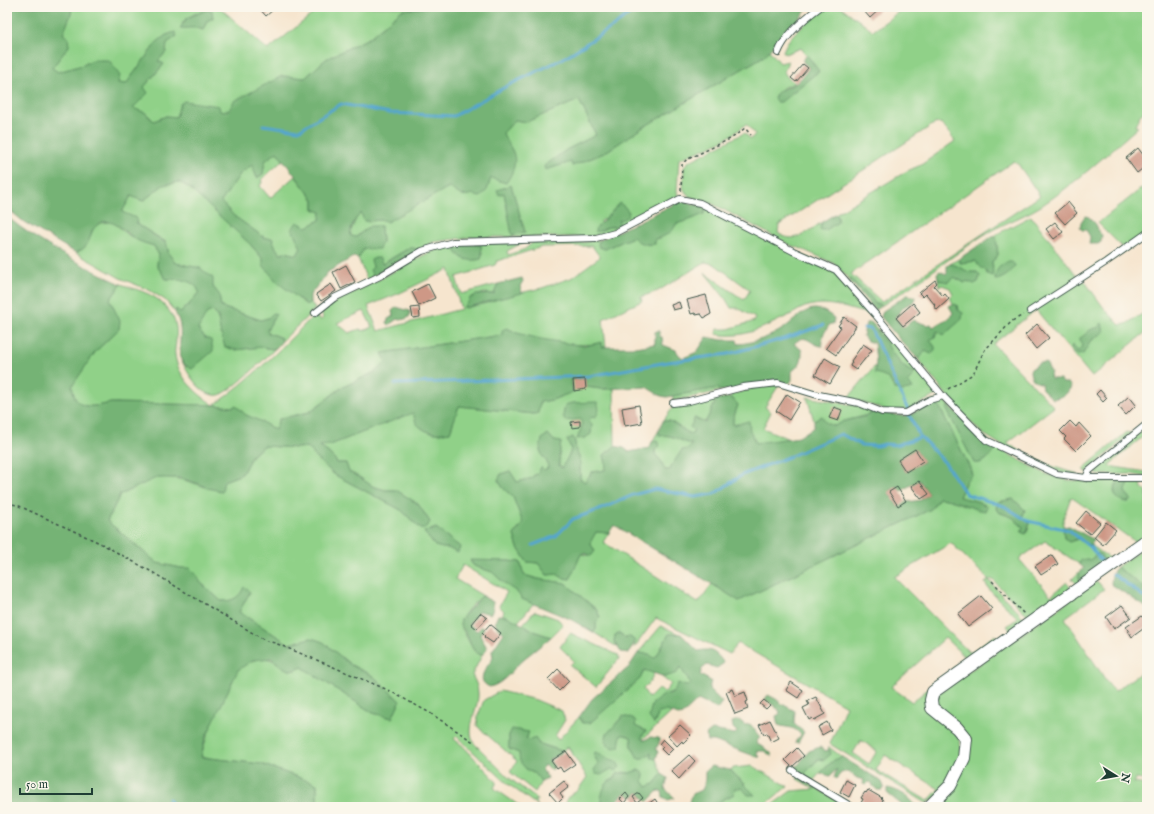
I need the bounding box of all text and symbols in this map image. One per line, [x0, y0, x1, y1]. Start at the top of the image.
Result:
north arrow [1096, 756, 1136, 796]
scale bar [20, 770, 92, 796]
text: N [1117, 771, 1133, 784]
text: 50 m [26, 777, 48, 792]

